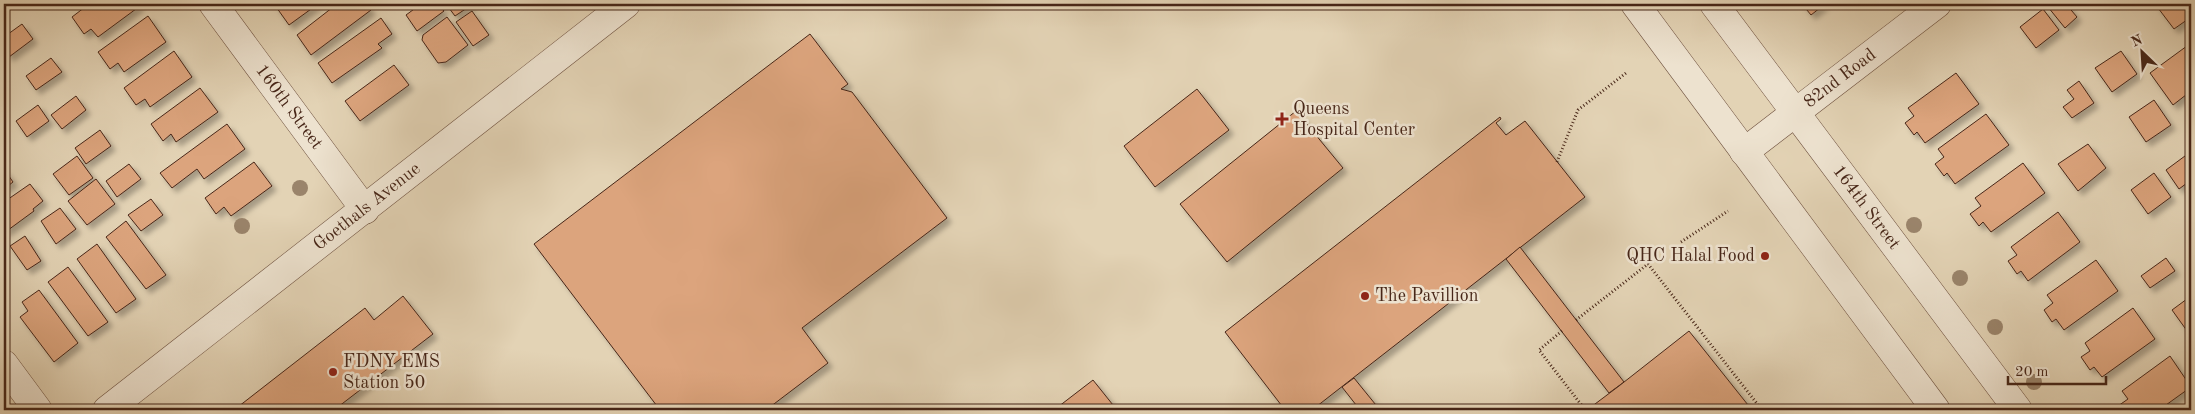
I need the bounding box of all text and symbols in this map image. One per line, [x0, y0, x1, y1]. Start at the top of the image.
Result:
north arrow [2118, 28, 2168, 78]
text: N [2129, 32, 2145, 50]
street label: 82nd Road [1801, 45, 1879, 111]
street label: 160th Street [252, 61, 326, 153]
place label: Queens Hospital Center [1293, 100, 1416, 139]
marker: Queens Hospital Center [1275, 112, 1289, 126]
street label: Goethals Avenue [310, 159, 424, 254]
street label: 164th Street [1829, 162, 1903, 253]
place label: QHC Halal Food [1626, 247, 1755, 265]
marker: QHC Halal Food [1759, 250, 1771, 262]
place label: The Pavillion [1375, 287, 1479, 305]
marker: The Pavillion [1359, 290, 1371, 302]
place label: FDNY EMS Station 50 [343, 353, 440, 392]
scale bar [2008, 354, 2105, 386]
text: 20 m [2015, 365, 2049, 380]
marker: FDNY EMS Station 50 [327, 366, 339, 378]

